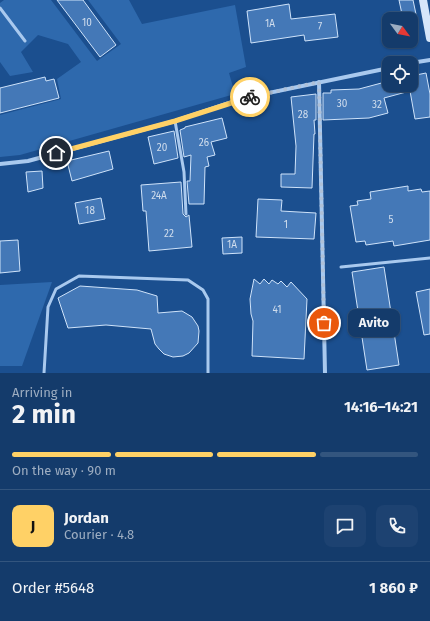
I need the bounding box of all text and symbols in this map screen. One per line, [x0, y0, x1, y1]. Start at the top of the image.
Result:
north arrow [382, 12, 418, 48]
map controls [382, 12, 418, 92]
house number: 10 [82, 17, 92, 29]
house number: 1А [265, 18, 275, 30]
house number: 7 [318, 21, 323, 33]
button: locate [382, 56, 418, 92]
courier [230, 77, 270, 117]
icon: bike [239, 86, 261, 108]
house number: 30 [337, 98, 348, 110]
house number: 32 [372, 99, 382, 111]
house number: 28 [298, 109, 309, 121]
pin [39, 136, 73, 170]
house number: 26 [199, 137, 209, 149]
icon: home [45, 142, 67, 164]
house number: 20 [157, 142, 168, 154]
house number: 24А [151, 190, 167, 202]
house number: 18 [85, 205, 95, 217]
house number: 5 [388, 214, 394, 226]
house number: 1 [284, 219, 288, 231]
house number: 22 [164, 228, 174, 240]
house number: 1А [227, 239, 237, 251]
house number: 41 [272, 304, 282, 316]
pin [307, 306, 341, 340]
callout: Avito [348, 309, 400, 337]
icon: bag [313, 312, 335, 334]
text: Avito [359, 315, 389, 330]
text: Arriving in [12, 385, 72, 400]
text: 14:16–14:21 [344, 398, 418, 416]
text: 2 min [12, 399, 76, 430]
text: On the way · 90 m [12, 463, 116, 478]
button: chat [324, 505, 366, 547]
button: phone [376, 505, 418, 547]
text: Jordan [64, 509, 109, 527]
text: J [31, 517, 35, 535]
text: Courier · 4.8 [64, 527, 134, 542]
text: Order #5648 [12, 579, 94, 597]
text: 1 860 ₽ [369, 579, 418, 597]

